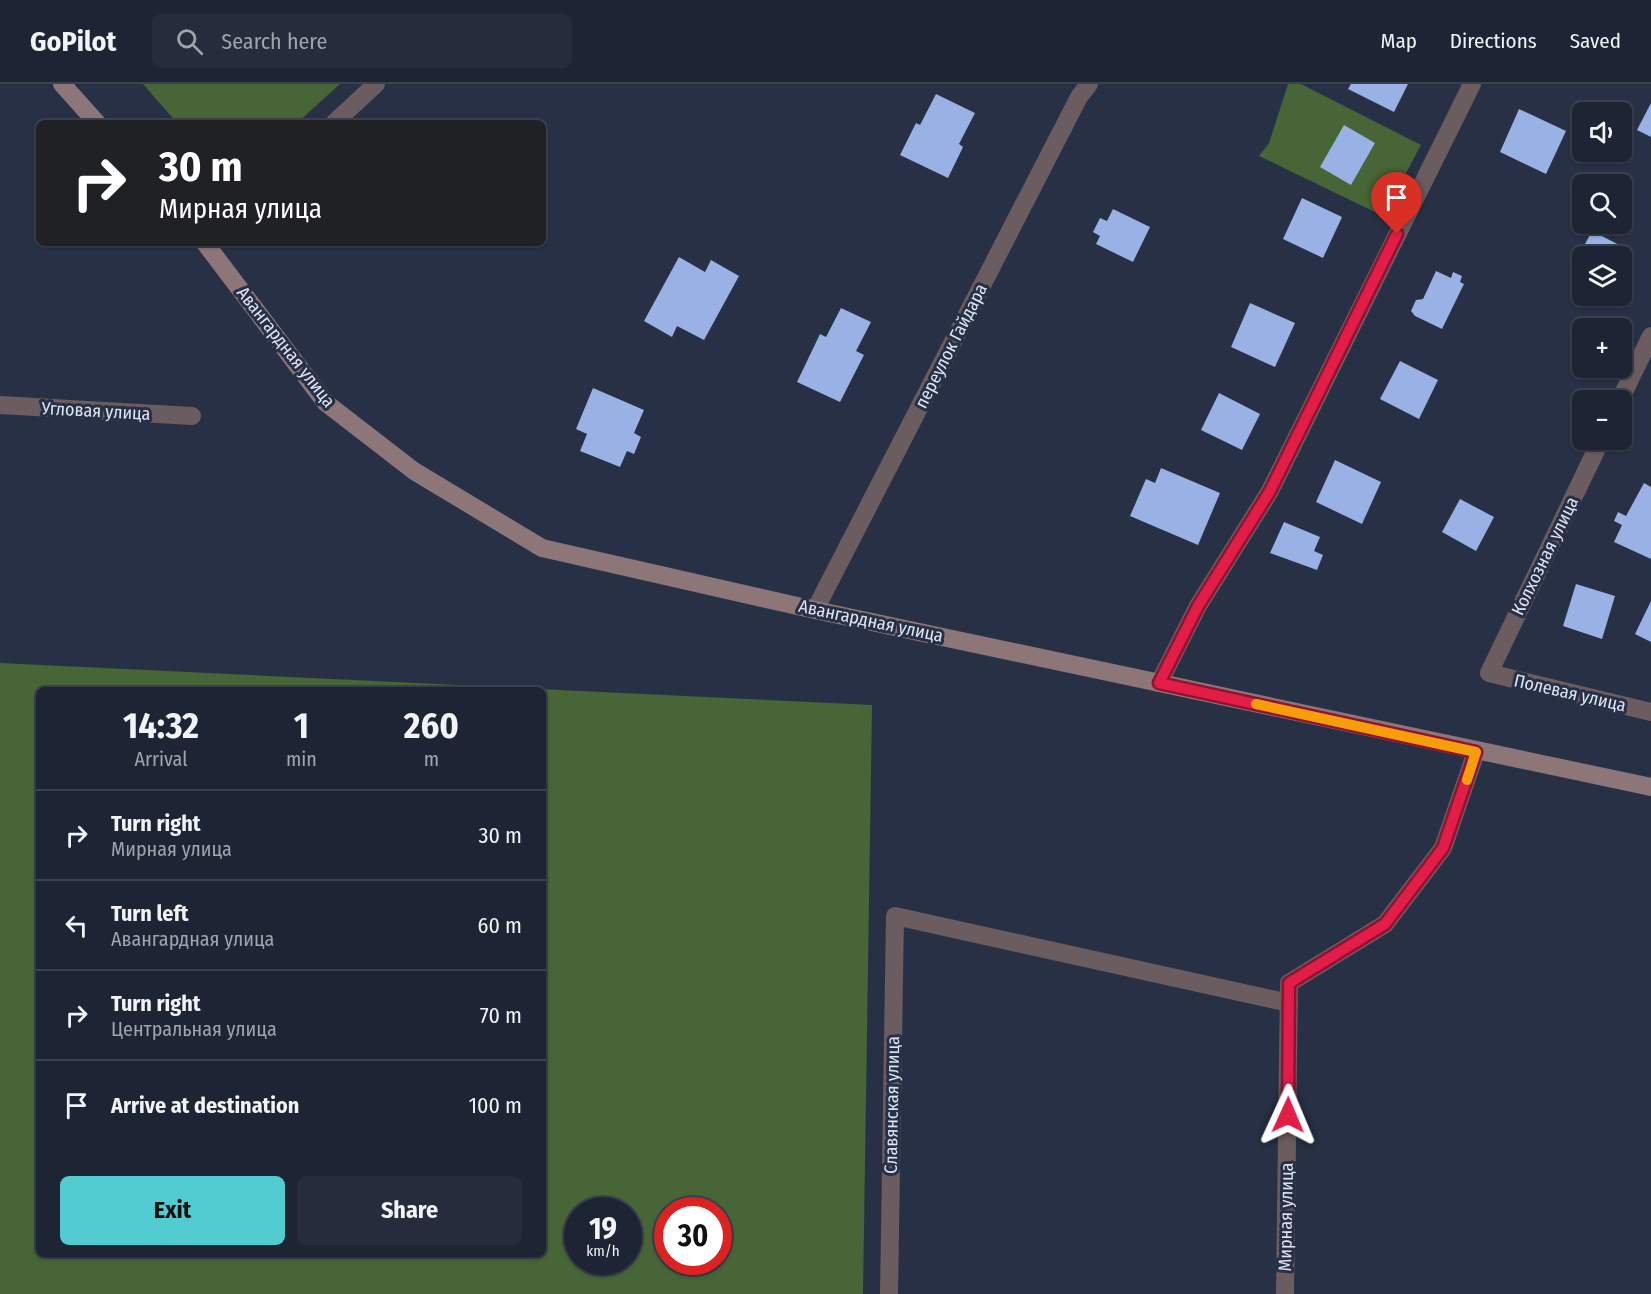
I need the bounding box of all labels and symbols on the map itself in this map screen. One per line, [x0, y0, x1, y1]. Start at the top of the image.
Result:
pin [1371, 172, 1422, 234]
street label: переулок Гайдара [910, 280, 992, 412]
street label: Авангардная улица [232, 282, 340, 412]
street label: Угловая улица [40, 397, 151, 425]
street label: Колхозная улица [1507, 493, 1583, 619]
street label: Авангардная улица [797, 595, 945, 647]
street label: Полевая улица [1512, 669, 1628, 717]
street label: Славянская улица [880, 1036, 904, 1174]
position arrow [1256, 1083, 1320, 1147]
street label: Мирная улица [1274, 1162, 1298, 1272]
speed limit sign: 30 [654, 1197, 732, 1275]

